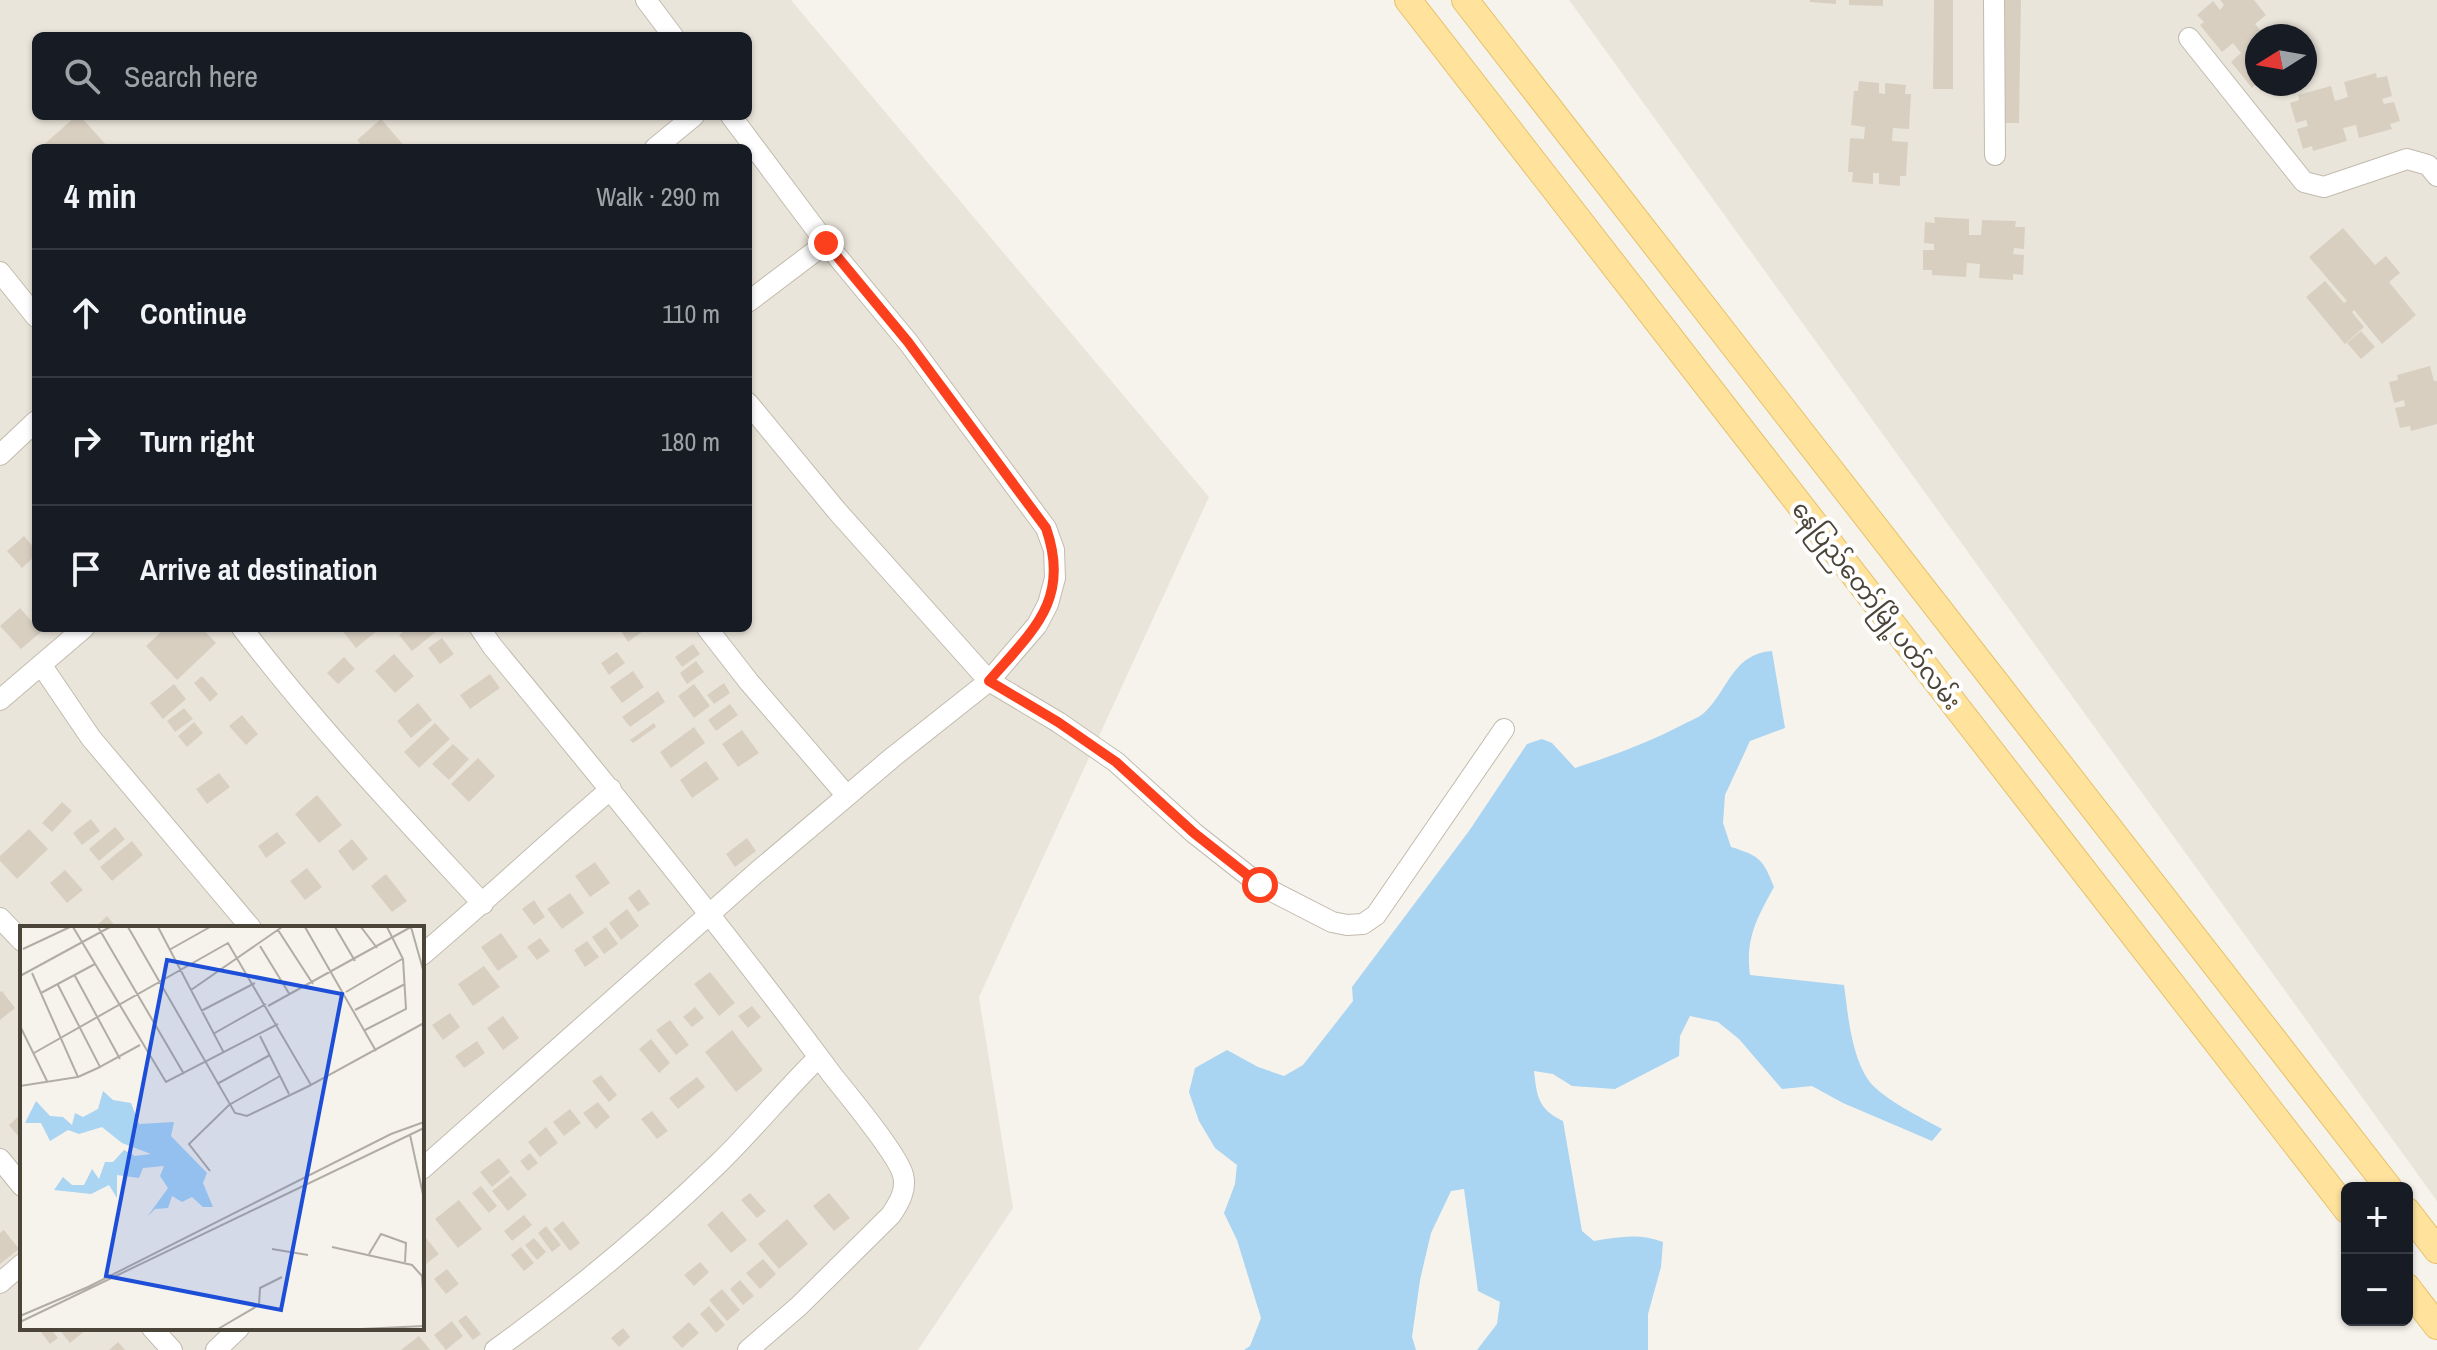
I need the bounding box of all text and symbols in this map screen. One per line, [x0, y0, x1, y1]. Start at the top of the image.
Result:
north arrow [2245, 24, 2317, 96]
search box [32, 32, 752, 120]
icon: search [60, 54, 104, 98]
text: Search here [124, 56, 258, 96]
text: 4 min [64, 173, 137, 219]
text: Walk · 290 m [596, 179, 720, 214]
route end [808, 225, 844, 261]
icon: ahead [64, 291, 108, 335]
text: Continue [140, 293, 247, 333]
text: 110 m [662, 296, 720, 331]
icon: right [64, 419, 108, 463]
text: Turn right [140, 421, 254, 461]
text: 180 m [661, 424, 720, 459]
street label: နေပြည်တော်မြို့ပတ်လမ်း [1782, 494, 1969, 719]
icon: arrive [64, 547, 108, 591]
text: Arrive at destination [140, 549, 378, 589]
route start [1242, 867, 1278, 903]
inset map [20, 926, 424, 1330]
map controls [2341, 1182, 2413, 1326]
button: + [2341, 1182, 2413, 1254]
button: − [2341, 1254, 2413, 1326]

